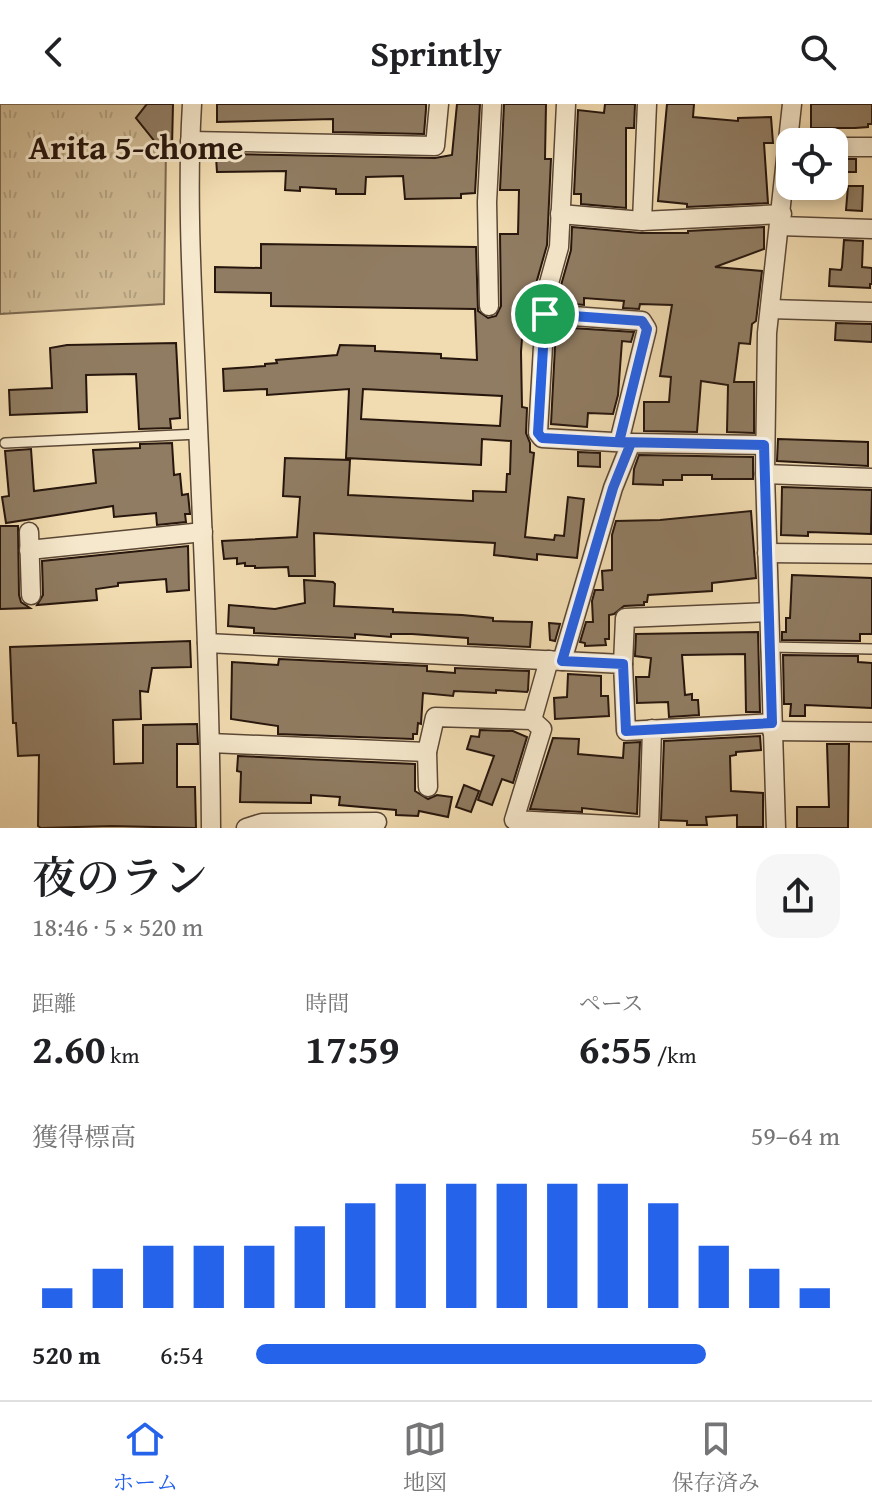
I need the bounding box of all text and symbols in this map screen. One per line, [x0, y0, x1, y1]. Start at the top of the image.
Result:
text: Sprintly [370, 26, 502, 79]
icon: back [32, 30, 76, 74]
icon: search [796, 30, 840, 74]
district label: Arita 5-chome [29, 122, 243, 171]
map controls [776, 128, 848, 200]
button: locate [776, 128, 848, 200]
pin [511, 280, 579, 348]
icon: arrive [523, 292, 567, 336]
text: 夜のラン [32, 845, 208, 909]
button: share [756, 854, 840, 938]
text: 18:46 · 5 × 520 m [32, 907, 203, 946]
text: 距離 [32, 987, 76, 1019]
text: 時間 [305, 987, 349, 1019]
text: ペース [579, 987, 644, 1019]
text: 2.60 [32, 1019, 105, 1078]
text: 17:59 [305, 1019, 400, 1078]
text: 6:55 [579, 1019, 652, 1078]
text: km [105, 1039, 139, 1071]
text: /km [652, 1039, 697, 1071]
text: 59–64 m [751, 1116, 840, 1155]
text: 獲得標高 [32, 1117, 136, 1156]
text: 520 m [32, 1335, 100, 1374]
text: 6:54 [160, 1335, 204, 1374]
tab: ホーム [112, 1417, 178, 1498]
tab: 地図 [403, 1417, 447, 1498]
tab: 保存済み [672, 1417, 760, 1498]

